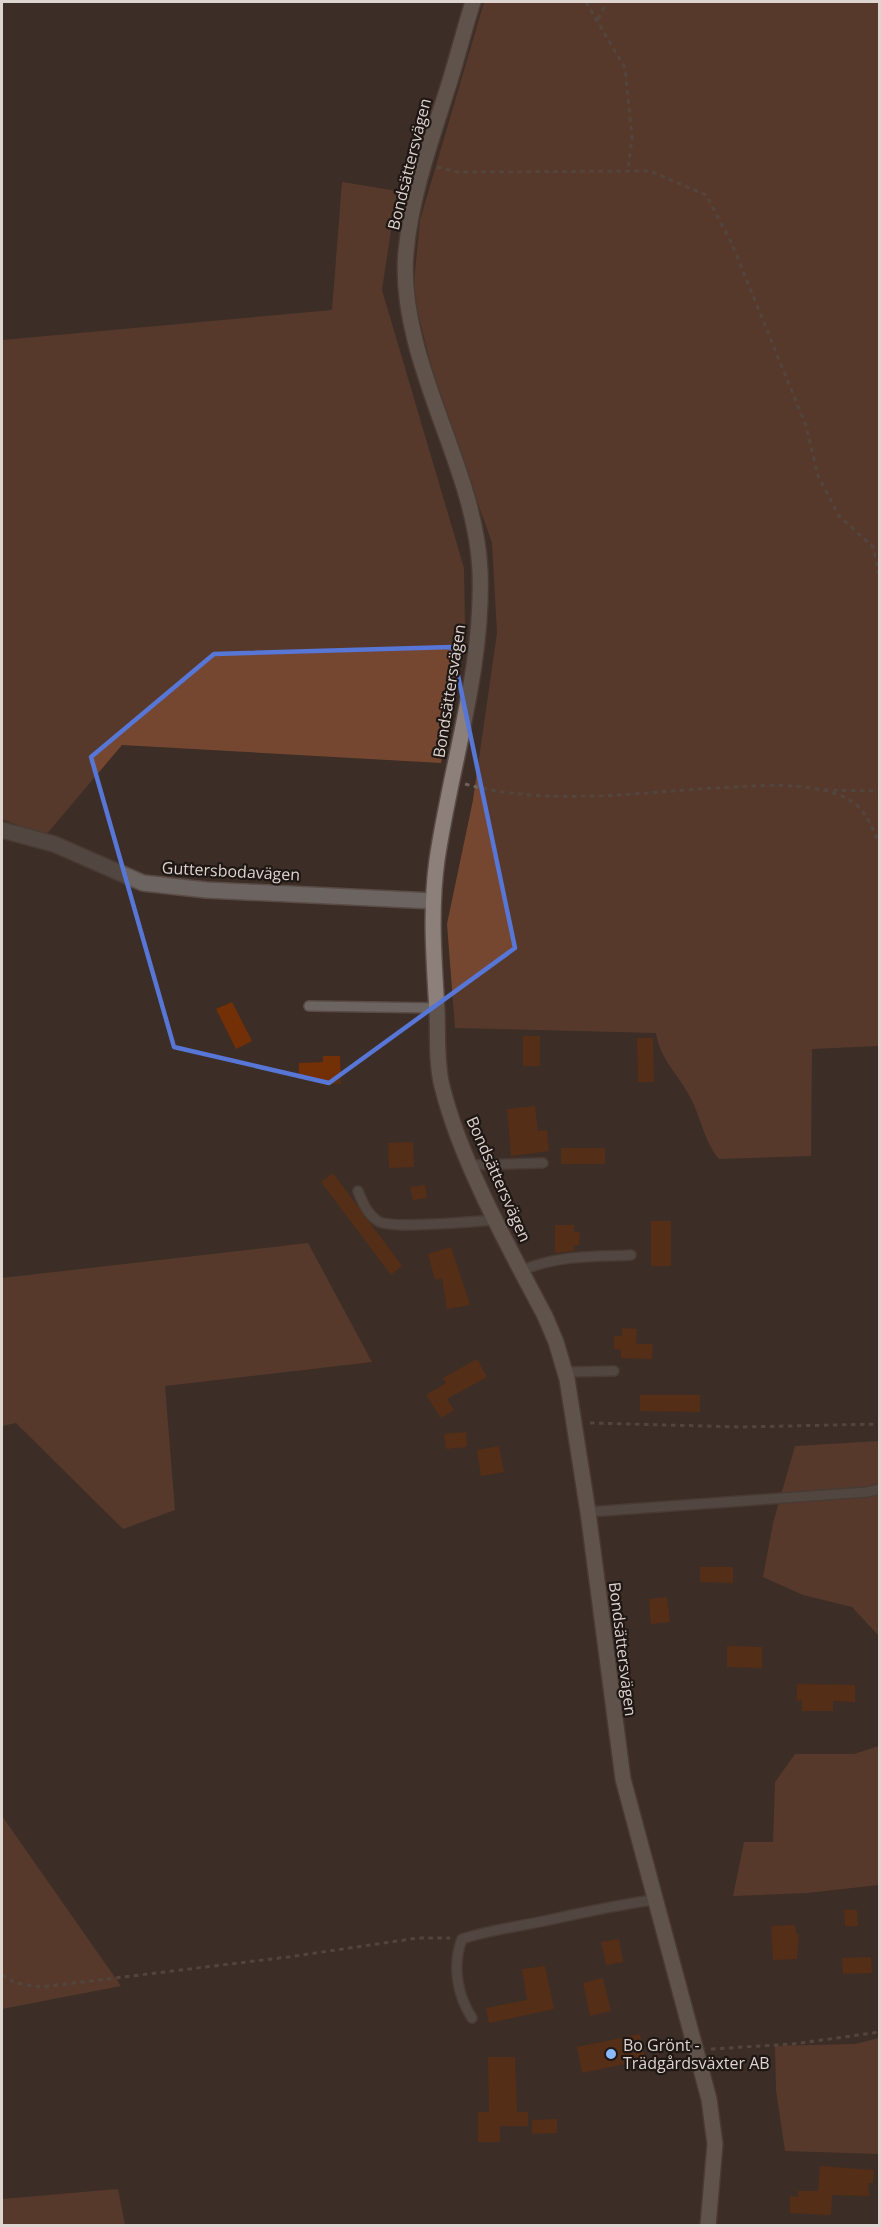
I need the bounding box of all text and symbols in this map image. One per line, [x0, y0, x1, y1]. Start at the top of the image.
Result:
street label: Bondsättersvägen [382, 96, 436, 232]
street label: Bondsättersvägen [428, 623, 470, 759]
street label: Guttersbodavägen [161, 856, 301, 886]
street label: Bondsättersvägen [461, 1113, 537, 1245]
street label: Bondsättersvägen [604, 1581, 642, 1717]
place label: Bo Grönt - Trädgårdsväxter AB [623, 2034, 770, 2074]
marker: Bo Grönt - Trädgårdsväxter AB [604, 2047, 618, 2061]

